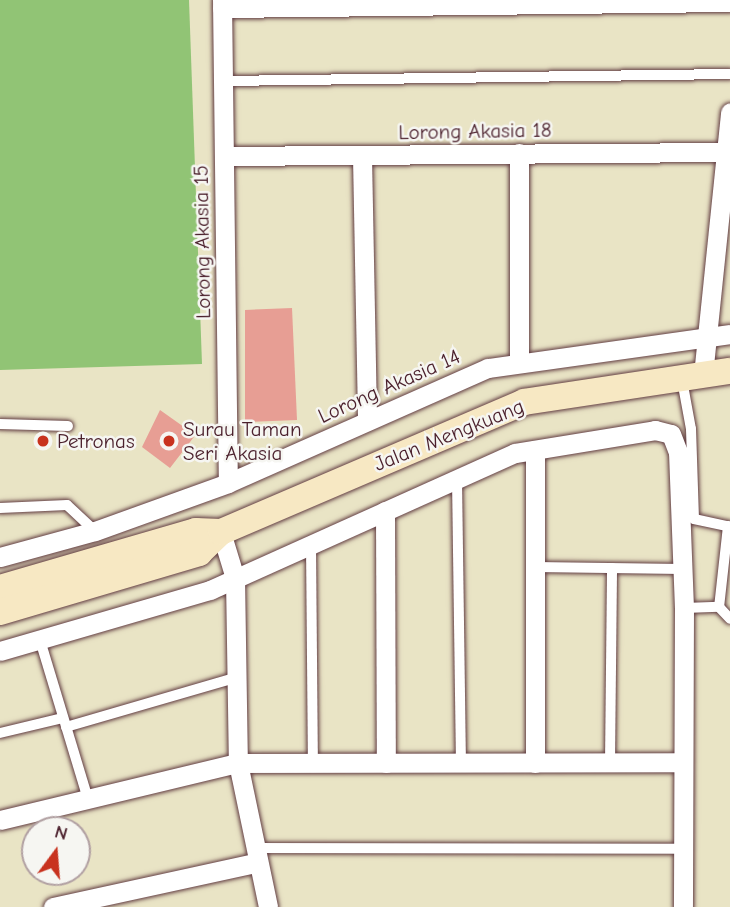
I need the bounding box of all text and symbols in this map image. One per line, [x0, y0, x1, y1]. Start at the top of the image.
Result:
street label: Lorong Akasia 18 [398, 117, 552, 145]
street label: Lorong Akasia 15 [188, 165, 216, 319]
street label: Lorong Akasia 14 [314, 343, 464, 429]
street label: Jalan Mengkuang [370, 393, 528, 477]
place label: Surau Taman Seri Akasia [183, 416, 302, 466]
place label: Petronas [57, 428, 135, 454]
marker: Petronas [35, 433, 51, 449]
marker: Surau Taman Seri Akasia [161, 433, 177, 449]
north arrow [21, 816, 91, 886]
text: N [52, 820, 70, 845]

